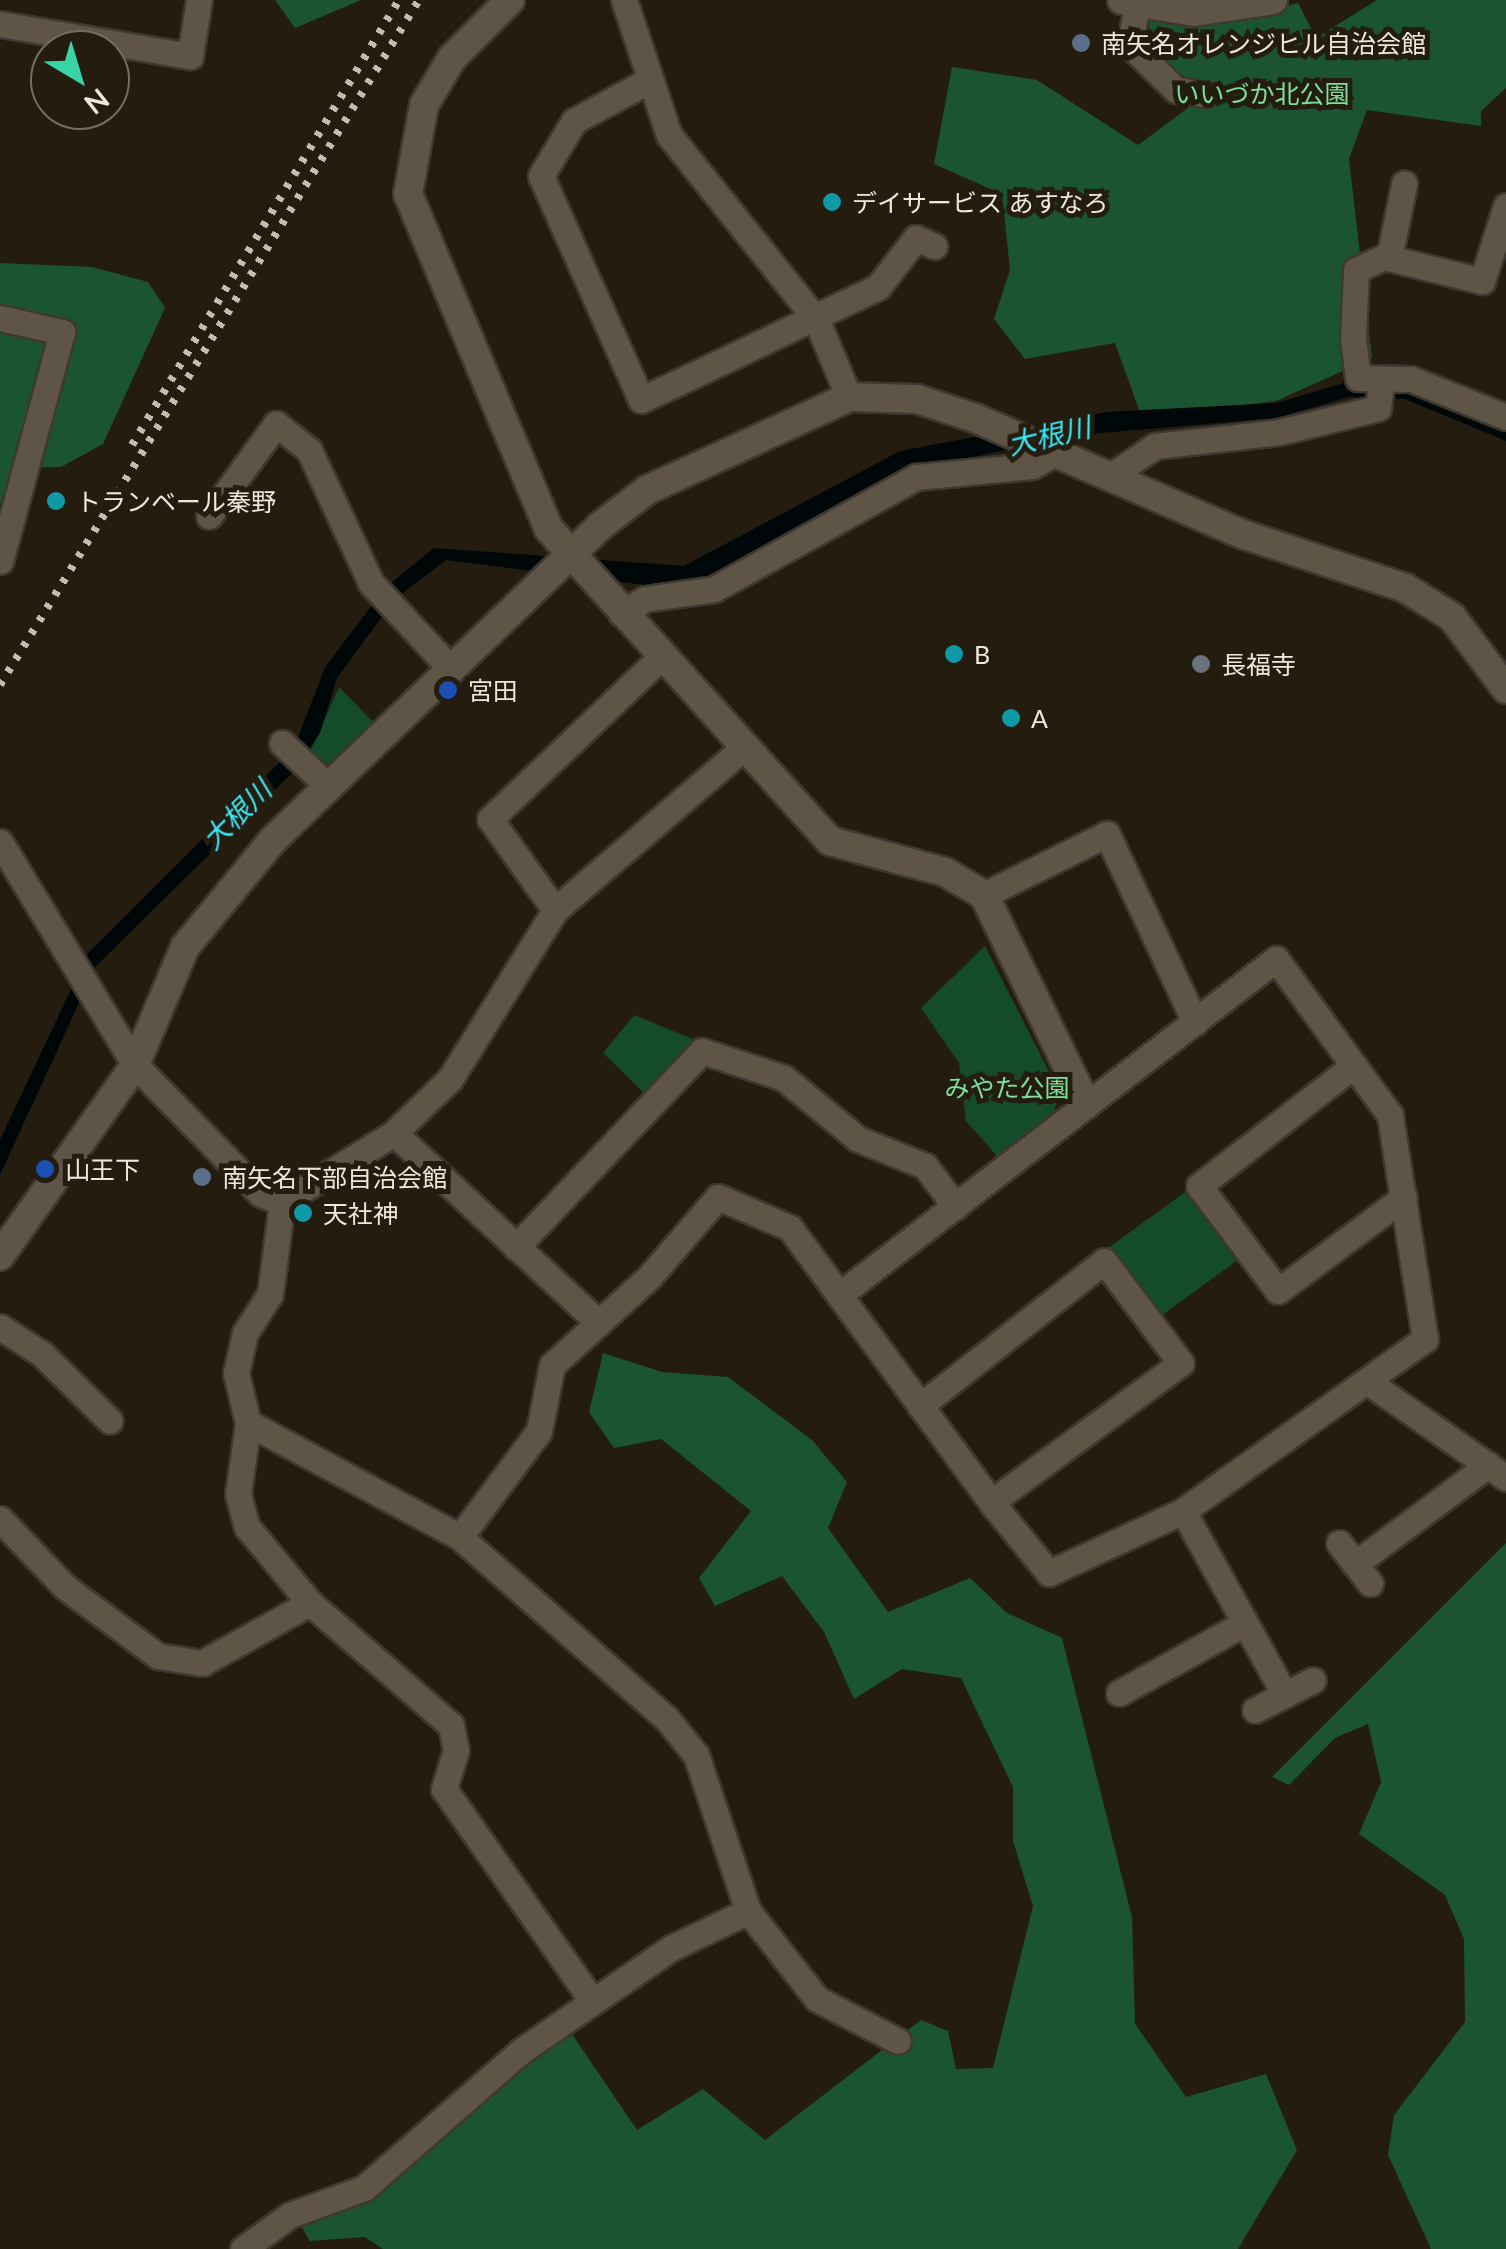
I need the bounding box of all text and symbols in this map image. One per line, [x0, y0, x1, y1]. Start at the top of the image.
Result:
place label: 南矢名オレンジヒル自治会館 [1101, 28, 1426, 58]
north arrow [30, 30, 130, 130]
marker: 南矢名オレンジヒル自治会館 [1070, 32, 1092, 54]
park label: いいづか北公園 [1175, 78, 1349, 108]
text: N [78, 82, 116, 122]
place label: デイサービス あすなろ [852, 187, 1108, 217]
marker: デイサービス あすなろ [821, 191, 843, 213]
water label: 大根川 [1004, 409, 1094, 461]
place label: トランベール秦野 [76, 486, 276, 516]
marker: トランベール秦野 [45, 490, 67, 512]
place label: B [974, 639, 990, 669]
marker: B [943, 643, 965, 665]
place label: 長福寺 [1221, 649, 1296, 679]
marker: 長福寺 [1190, 653, 1212, 675]
place label: 宮田 [468, 675, 518, 705]
marker: 宮田 [437, 679, 459, 701]
place label: A [1031, 703, 1048, 733]
marker: A [1000, 707, 1022, 729]
water label: 大根川 [194, 772, 278, 856]
park label: みやた公園 [945, 1072, 1069, 1102]
place label: 山王下 [65, 1154, 140, 1184]
marker: 山王下 [34, 1158, 56, 1180]
place label: 南矢名下部自治会館 [222, 1162, 447, 1192]
marker: 南矢名下部自治会館 [191, 1166, 213, 1188]
place label: 天社神 [323, 1198, 398, 1228]
marker: 天社神 [292, 1202, 314, 1224]

